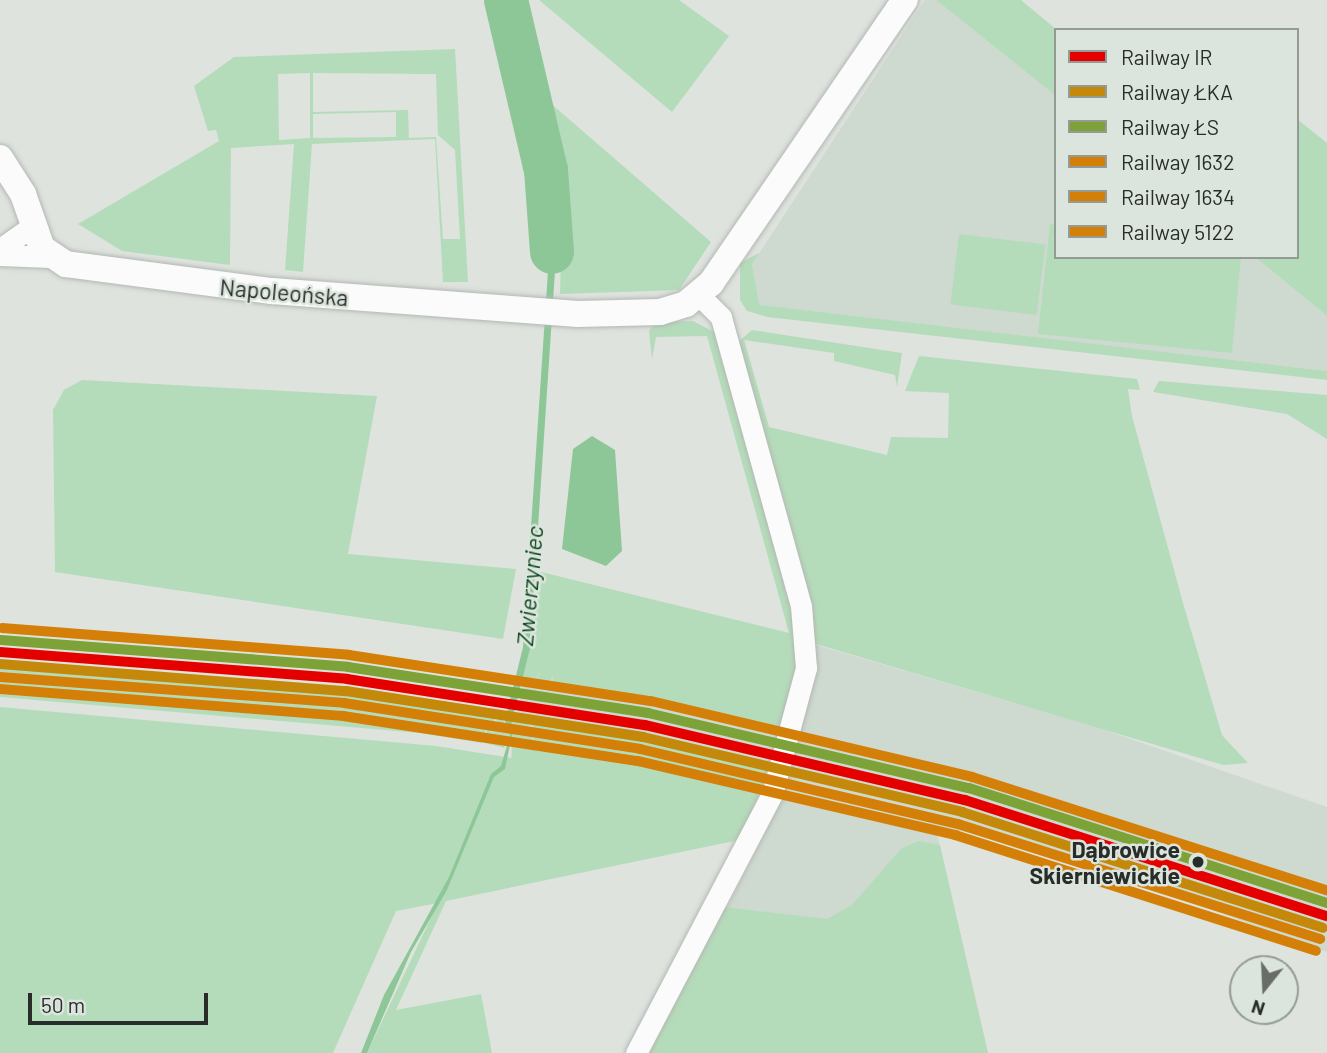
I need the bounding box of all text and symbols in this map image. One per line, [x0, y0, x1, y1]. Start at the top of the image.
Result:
legend [1054, 28, 1299, 259]
text: Railway IR [1121, 44, 1212, 69]
text: Railway ŁKA [1121, 79, 1233, 104]
text: Railway ŁS [1121, 114, 1219, 139]
text: Railway 1632 [1121, 149, 1234, 174]
text: Railway 1634 [1121, 184, 1235, 209]
text: Railway 5122 [1121, 219, 1234, 244]
street label: Napoleońska [219, 273, 349, 311]
water label: Zwierzyniec [509, 525, 549, 647]
place label: Dąbrowice Skierniewickie [1030, 835, 1180, 889]
marker: Dąbrowice Skierniewickie [1187, 851, 1209, 873]
north arrow [1229, 955, 1299, 1025]
scale bar [32, 979, 212, 1023]
text: 50 m [41, 992, 85, 1017]
text: N [1248, 996, 1268, 1021]

